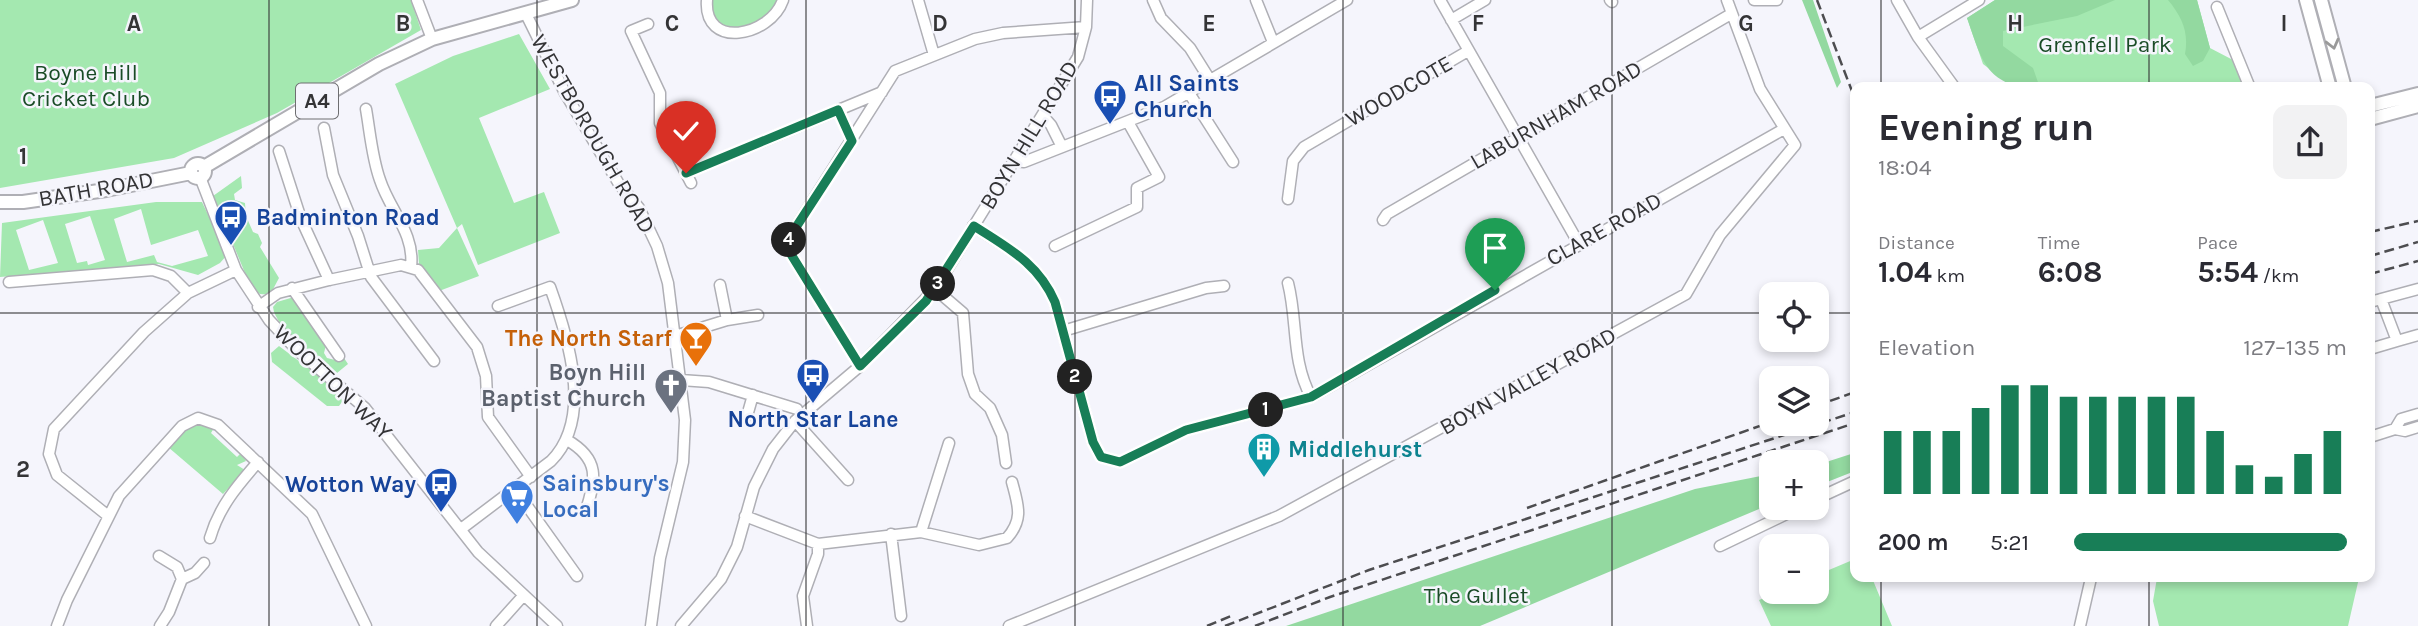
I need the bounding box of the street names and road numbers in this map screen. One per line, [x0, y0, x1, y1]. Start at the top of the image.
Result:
street label: WESTBOROUGH ROAD [525, 30, 661, 238]
street label: WOODCOTE [1341, 50, 1457, 132]
street label: LABURNHAM ROAD [1465, 55, 1647, 175]
street label: BOYN HILL ROAD [974, 56, 1084, 214]
road number: A4 [296, 84, 338, 119]
street label: BATH ROAD [36, 166, 156, 212]
street label: CLARE ROAD [1542, 186, 1666, 272]
street label: WOOTTON WAY [268, 319, 398, 446]
street label: BOYN VALLEY ROAD [1435, 321, 1621, 441]

